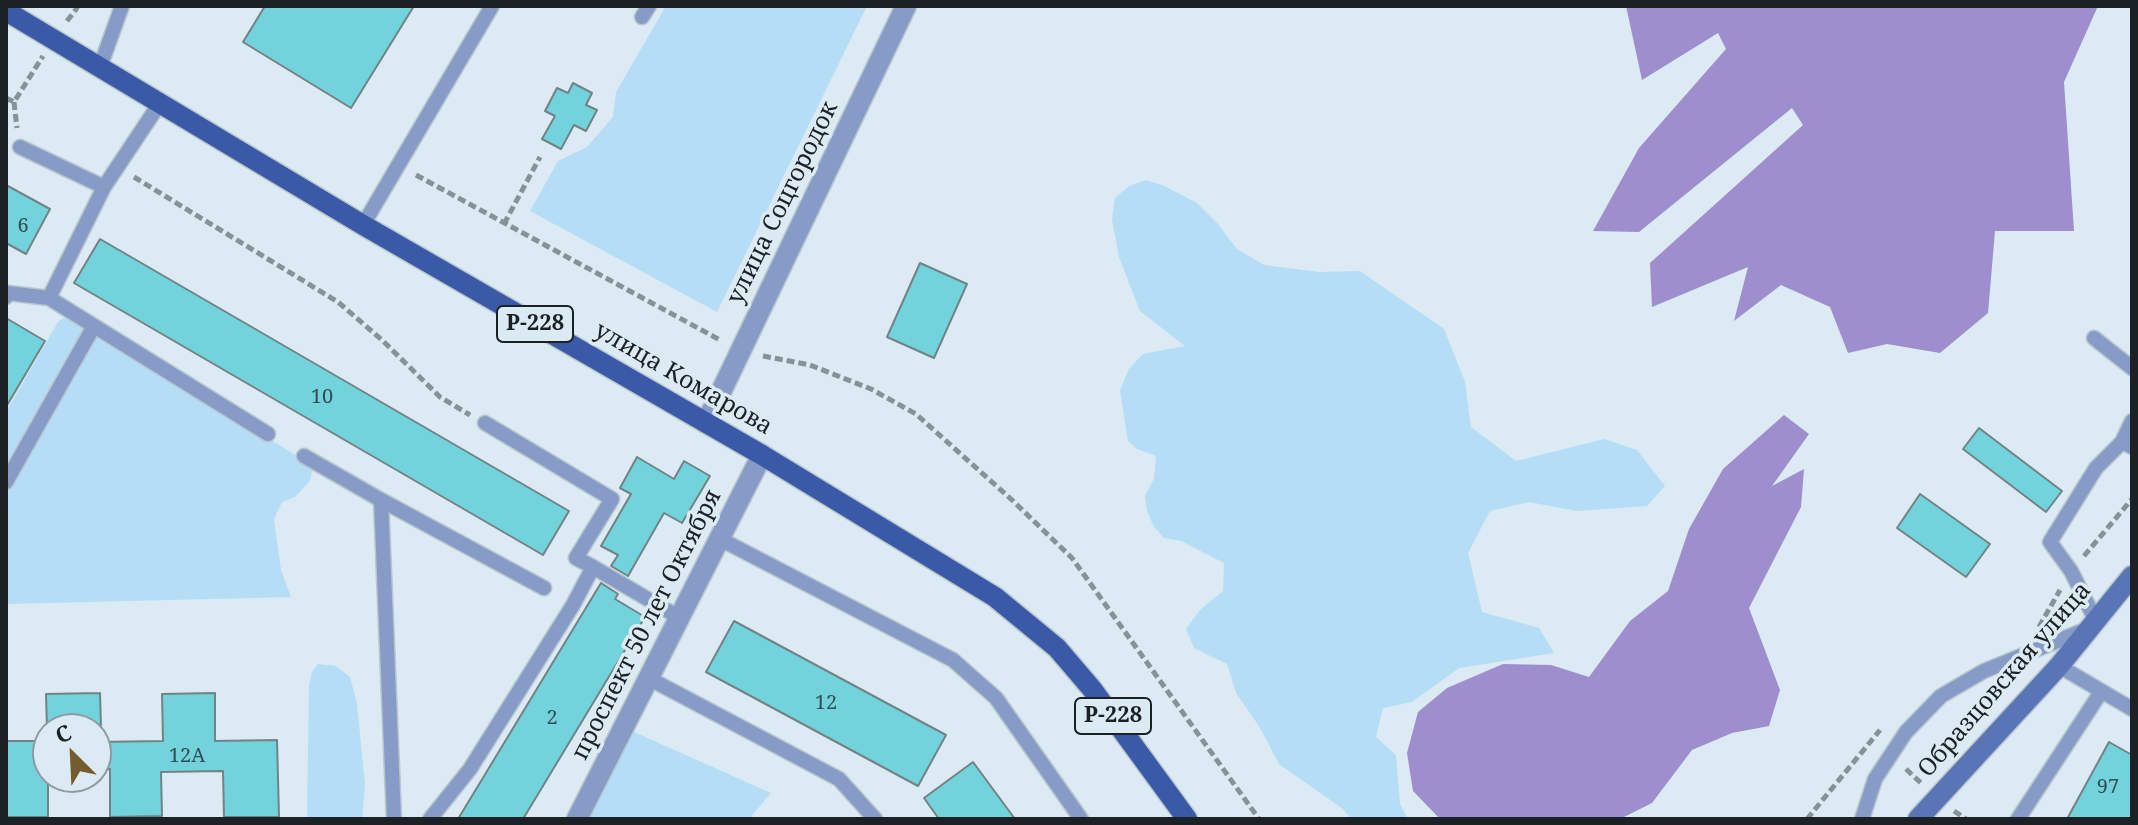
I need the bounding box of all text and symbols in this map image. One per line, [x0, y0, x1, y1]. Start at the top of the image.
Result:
street label: улица Соцгородок [721, 97, 845, 309]
house number: 6 [17, 214, 29, 238]
road number: Р-228 [497, 306, 573, 342]
street label: улица Комарова [589, 316, 777, 442]
house number: 10 [311, 385, 333, 409]
street label: проспект 50 лет Октября [566, 485, 728, 765]
street label: Образцовская улица [1913, 577, 2097, 783]
house number: 12 [815, 691, 837, 715]
road number: Р-228 [1075, 698, 1151, 734]
house number: 2 [546, 706, 558, 730]
north arrow [32, 713, 112, 793]
text: С [50, 716, 76, 750]
house number: 12А [169, 744, 205, 768]
house number: 97 [2097, 775, 2119, 799]

